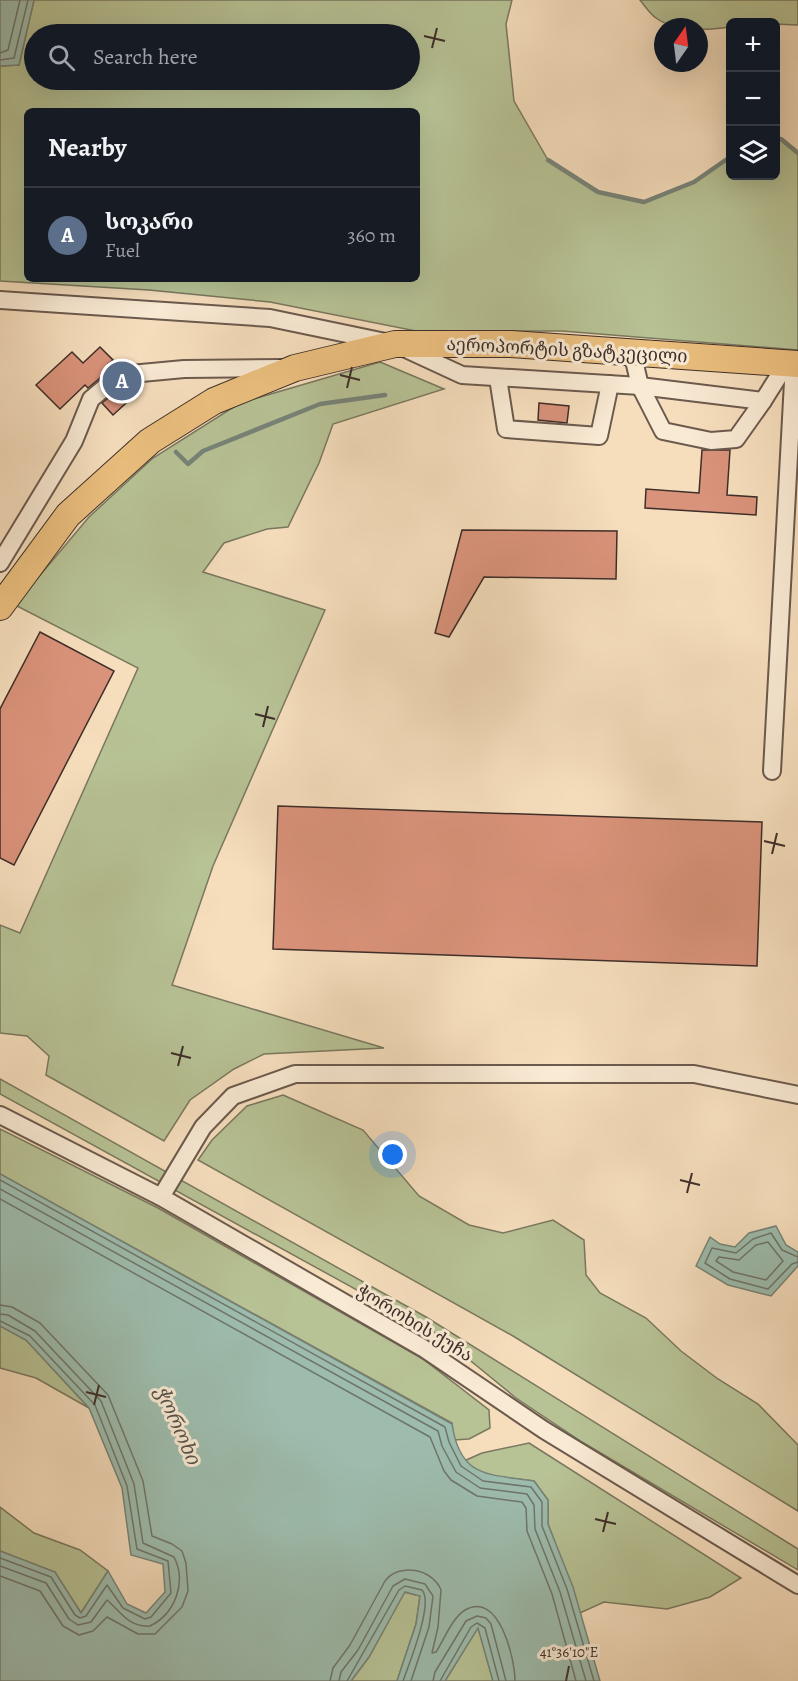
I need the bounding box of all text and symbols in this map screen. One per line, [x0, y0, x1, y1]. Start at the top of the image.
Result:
north arrow [654, 18, 708, 72]
map controls [726, 18, 780, 180]
button: + [726, 18, 780, 72]
search box [24, 24, 420, 90]
icon: search [45, 41, 78, 74]
text: Search here [93, 42, 198, 72]
button: − [726, 72, 780, 126]
button: layers [726, 126, 780, 180]
text: Nearby [48, 130, 127, 165]
text: სოკარი [105, 207, 194, 237]
text: A [61, 222, 74, 249]
text: 360 m [347, 222, 396, 249]
text: Fuel [105, 237, 140, 264]
street label: აეროპორტის გზატკეცილი [446, 332, 688, 368]
pin: A [102, 358, 142, 404]
your location [378, 1140, 407, 1169]
street label: ჭოროხის ქუჩა [353, 1279, 477, 1367]
water label: ჭოროხი [148, 1382, 208, 1470]
text: 41°36'10"E [540, 1642, 598, 1662]

